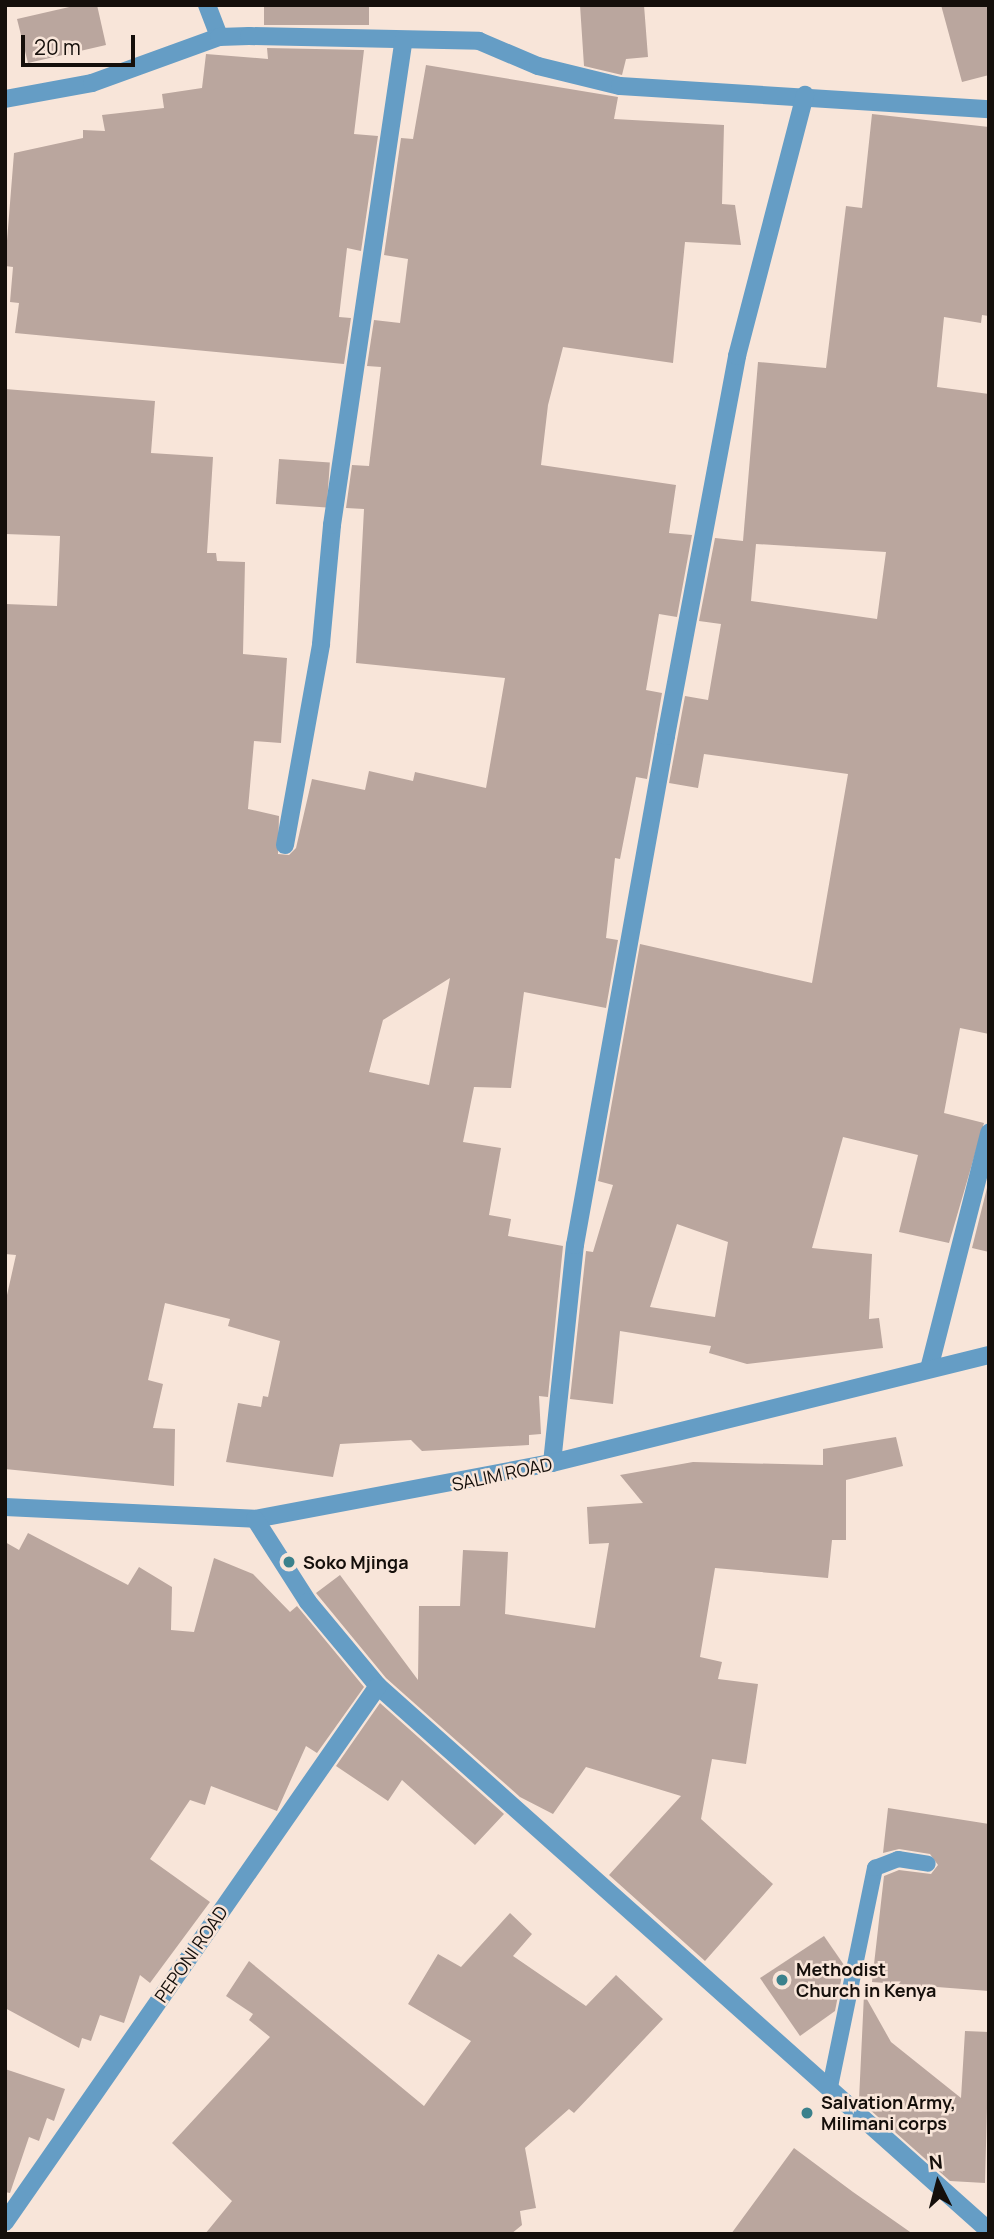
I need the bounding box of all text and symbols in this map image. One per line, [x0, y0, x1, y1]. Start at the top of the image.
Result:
scale bar [24, 21, 138, 65]
text: 20 m [34, 33, 81, 61]
street label: SALIM ROAD [450, 1453, 554, 1495]
place label: Soko Mjinga [303, 1551, 409, 1573]
marker: Soko Mjinga [281, 1554, 297, 1570]
street label: PEPONI ROAD [150, 1902, 232, 2006]
place label: Methodist Church in Kenya [796, 1959, 936, 2002]
marker: Methodist Church in Kenya [774, 1972, 790, 1988]
place label: Salvation Army, Milimani corps [821, 2092, 956, 2134]
marker: Salvation Army, Milimani corps [799, 2105, 815, 2121]
north arrow [903, 2148, 973, 2218]
text: N [928, 2148, 944, 2176]

